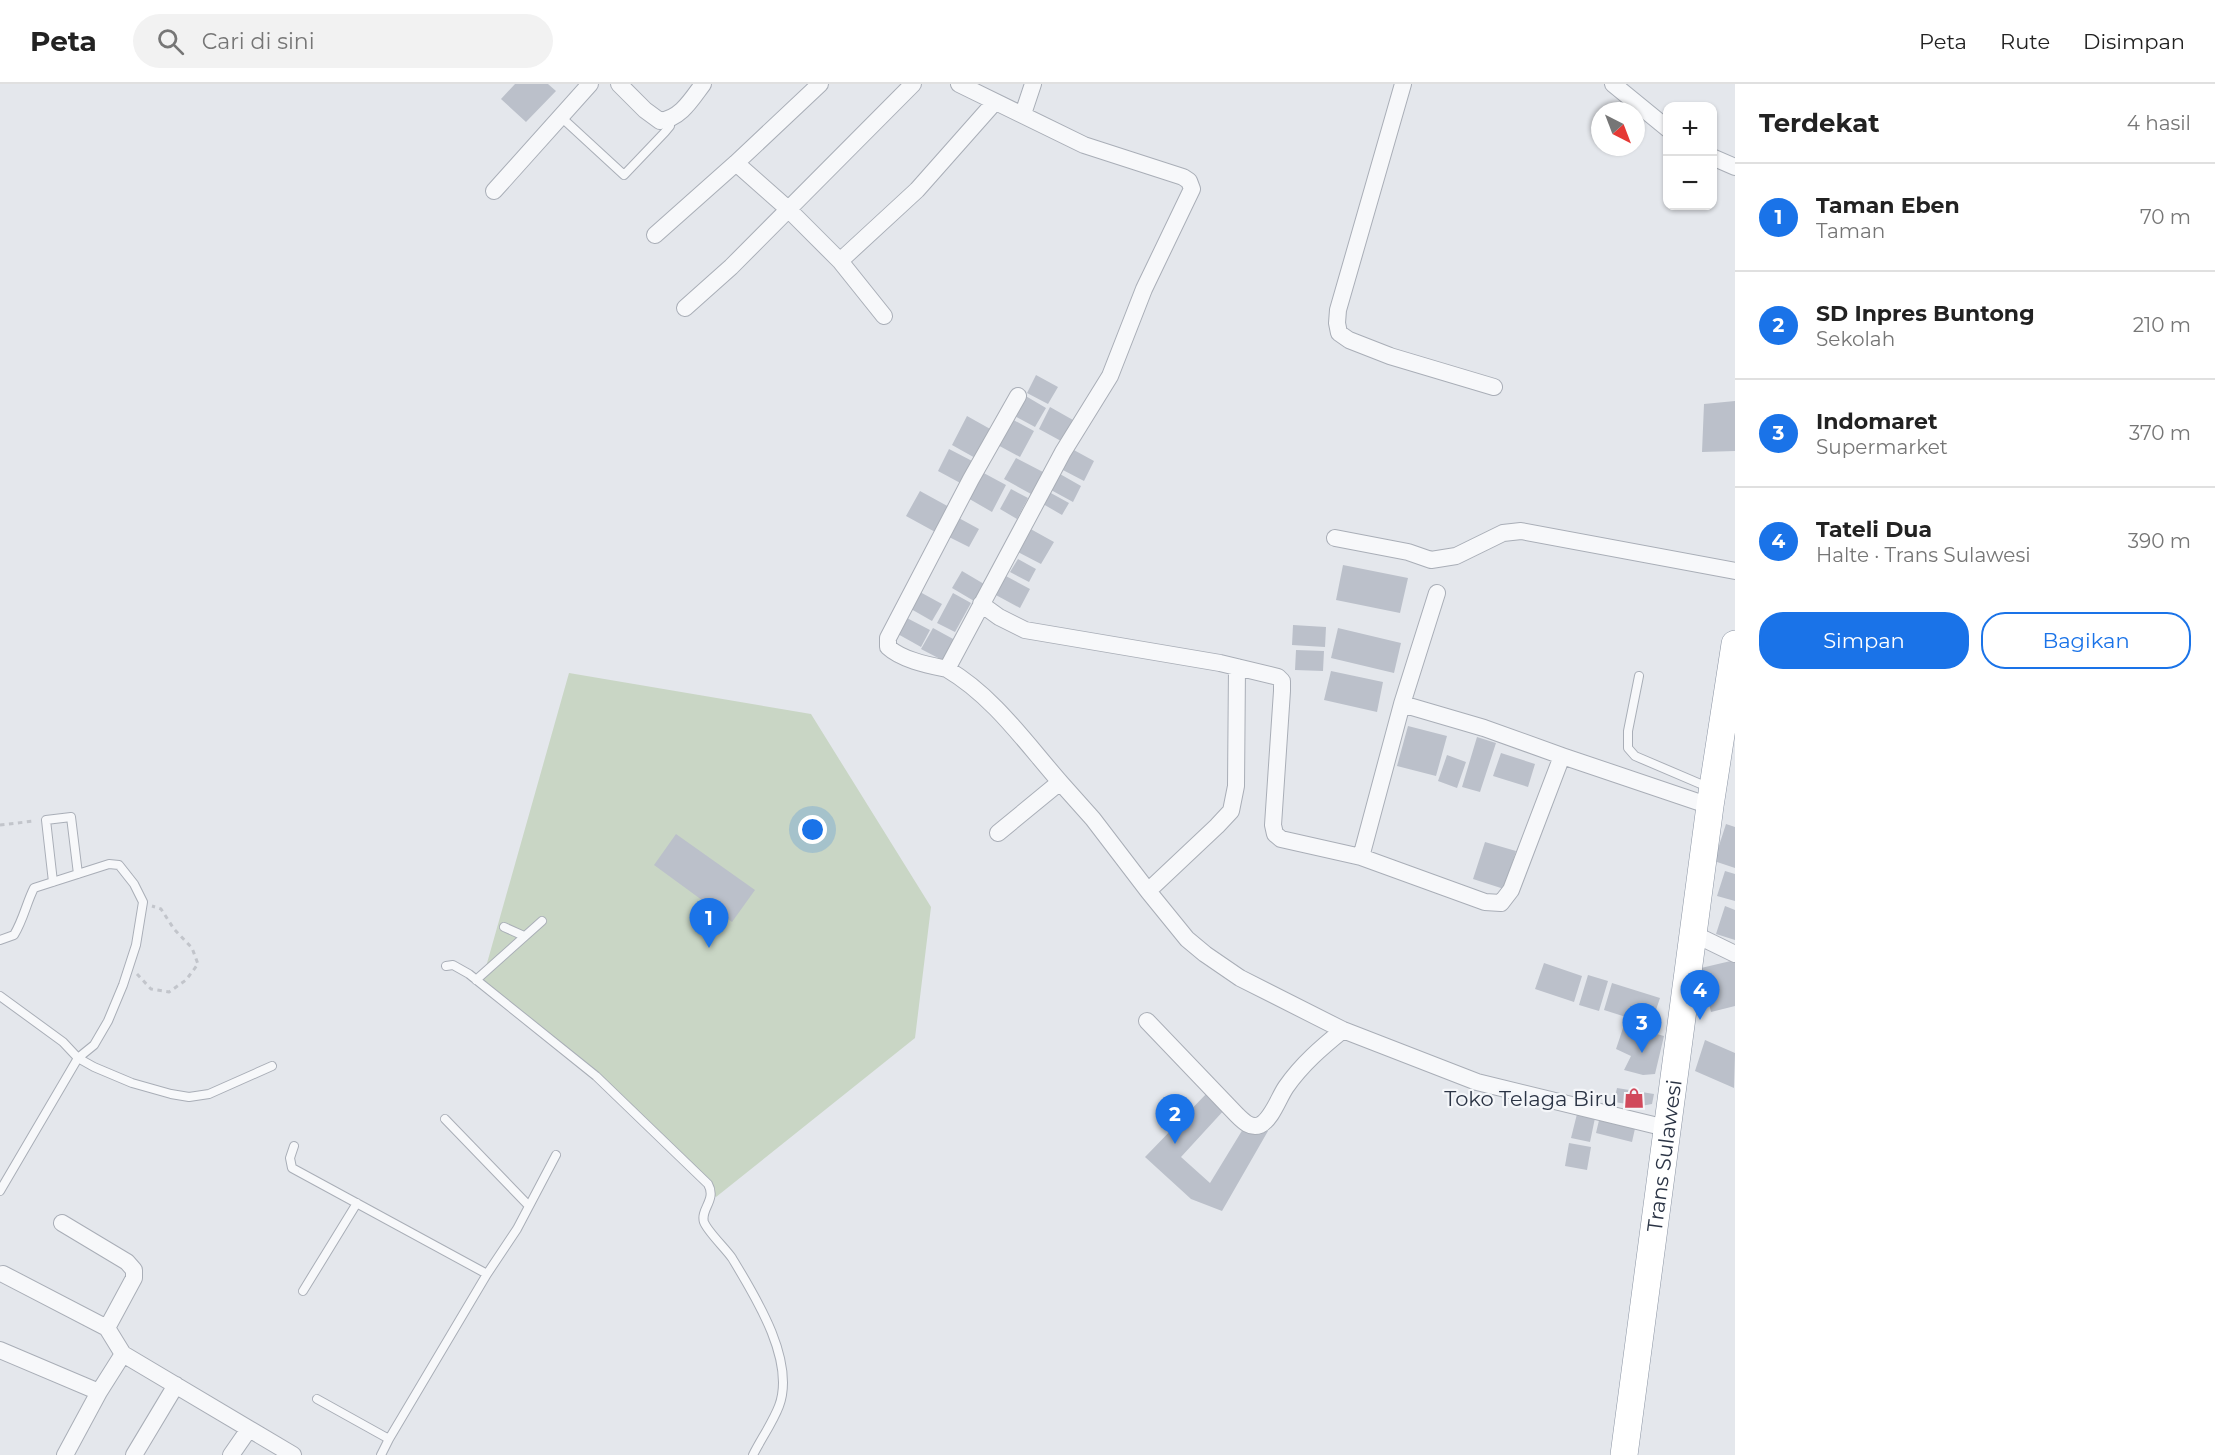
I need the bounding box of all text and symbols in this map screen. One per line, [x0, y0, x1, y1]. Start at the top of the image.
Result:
search box [133, 14, 553, 68]
text: Peta [30, 24, 97, 58]
icon: search [154, 25, 187, 58]
text: Cari di sini [202, 28, 315, 55]
text: Peta [1919, 29, 1967, 54]
text: Rute [2000, 29, 2050, 54]
text: Disimpan [2083, 29, 2185, 54]
north arrow [1591, 102, 1645, 156]
map controls [1663, 102, 1717, 210]
button: + [1663, 102, 1717, 156]
text: Terdekat [1759, 107, 1880, 139]
text: 4 hasil [2127, 111, 2191, 135]
button: − [1663, 156, 1717, 210]
text: Taman Eben [1816, 192, 1960, 219]
text: 1 [1775, 205, 1782, 229]
text: 70 m [2140, 205, 2191, 229]
text: Taman [1816, 219, 1885, 243]
text: SD Inpres Buntong [1816, 300, 2035, 327]
text: 2 [1773, 313, 1784, 337]
text: 210 m [2133, 313, 2191, 337]
text: Sekolah [1816, 327, 1895, 351]
text: Indomaret [1816, 408, 1938, 435]
text: 3 [1773, 421, 1784, 445]
text: 370 m [2129, 421, 2191, 445]
text: Supermarket [1816, 435, 1948, 459]
text: Tateli Dua [1816, 516, 1932, 543]
text: 4 [1772, 529, 1785, 553]
text: 390 m [2128, 529, 2191, 553]
text: Halte · Trans Sulawesi [1816, 543, 2031, 567]
button: Simpan [1759, 612, 1969, 669]
button: Bagikan [1981, 612, 2191, 669]
your location [798, 815, 827, 844]
pin: 1 [690, 898, 728, 948]
pin: 4 [1680, 970, 1720, 1020]
pin: 3 [1622, 1004, 1662, 1053]
street label: Trans Sulawesi [1641, 1078, 1686, 1233]
place label: Toko Telaga Biru [1444, 1086, 1617, 1111]
shop icon: Toko Telaga Biru [1622, 1086, 1646, 1110]
pin: 2 [1156, 1094, 1194, 1144]

